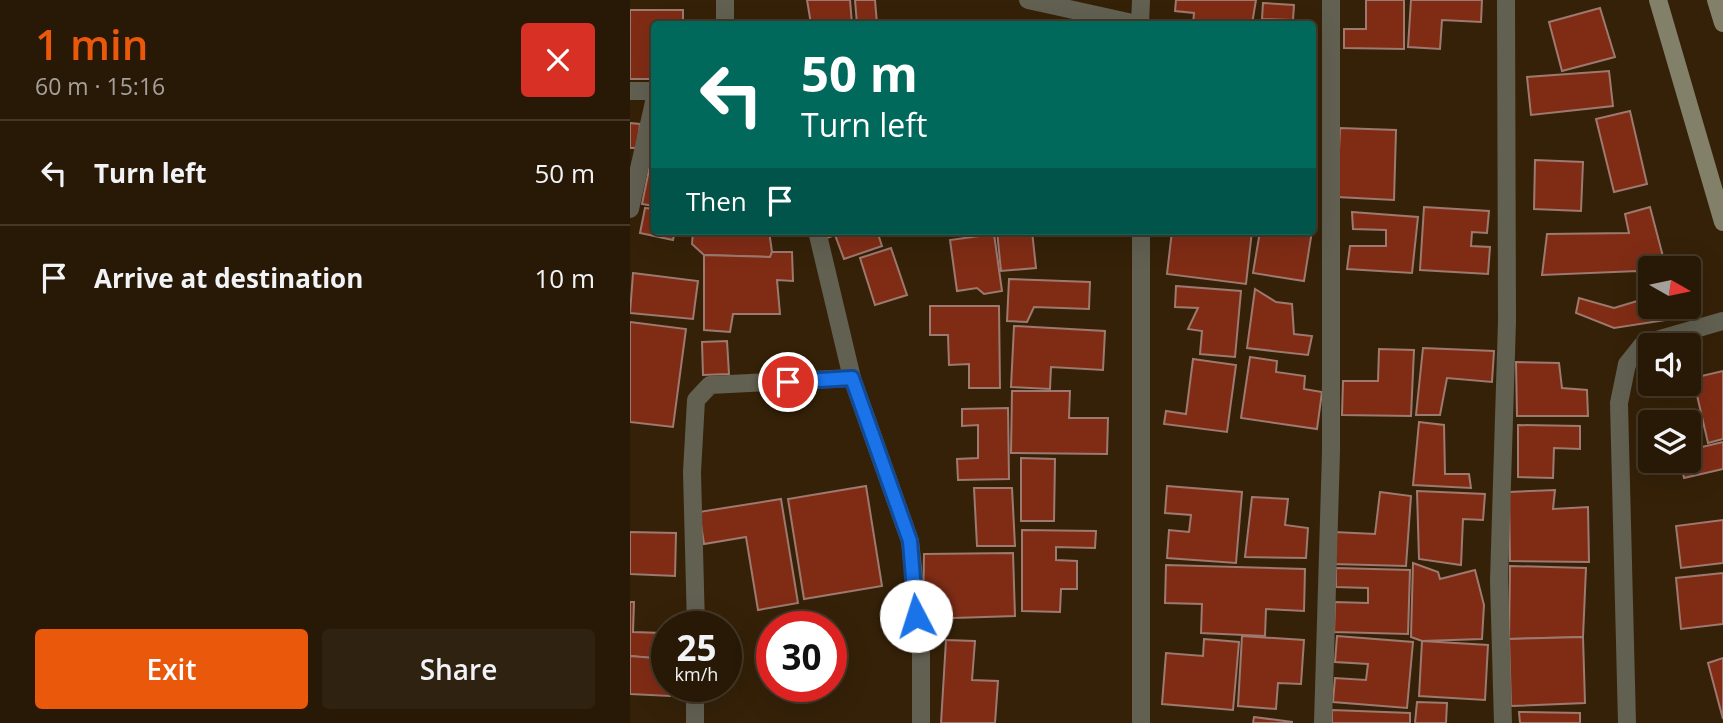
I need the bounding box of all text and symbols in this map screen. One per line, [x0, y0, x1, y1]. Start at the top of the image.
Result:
text: 1 min [35, 15, 148, 72]
button: close [521, 23, 595, 97]
text: 50 m [801, 40, 918, 106]
icon: left [686, 49, 777, 140]
text: 60 m · 15:16 [35, 70, 165, 102]
text: Turn left [801, 103, 927, 146]
icon: left [35, 154, 73, 192]
text: Turn left [94, 155, 206, 191]
text: 50 m [534, 155, 595, 191]
icon: arrive [761, 182, 799, 220]
text: Then [686, 183, 747, 219]
north arrow [1638, 256, 1701, 318]
map controls [1638, 256, 1701, 473]
icon: arrive [35, 259, 73, 297]
text: Arrive at destination [94, 260, 363, 296]
text: 10 m [534, 260, 595, 296]
button: sound [1638, 333, 1701, 396]
pin [758, 352, 818, 412]
icon: arrive [769, 363, 807, 401]
button: layers [1638, 410, 1701, 473]
position arrow [879, 579, 953, 653]
speed limit sign: 30 [756, 611, 847, 702]
text: 25 [676, 624, 717, 671]
button: Exit [35, 629, 308, 709]
button: Share [322, 629, 595, 709]
text: km/h [675, 662, 718, 686]

